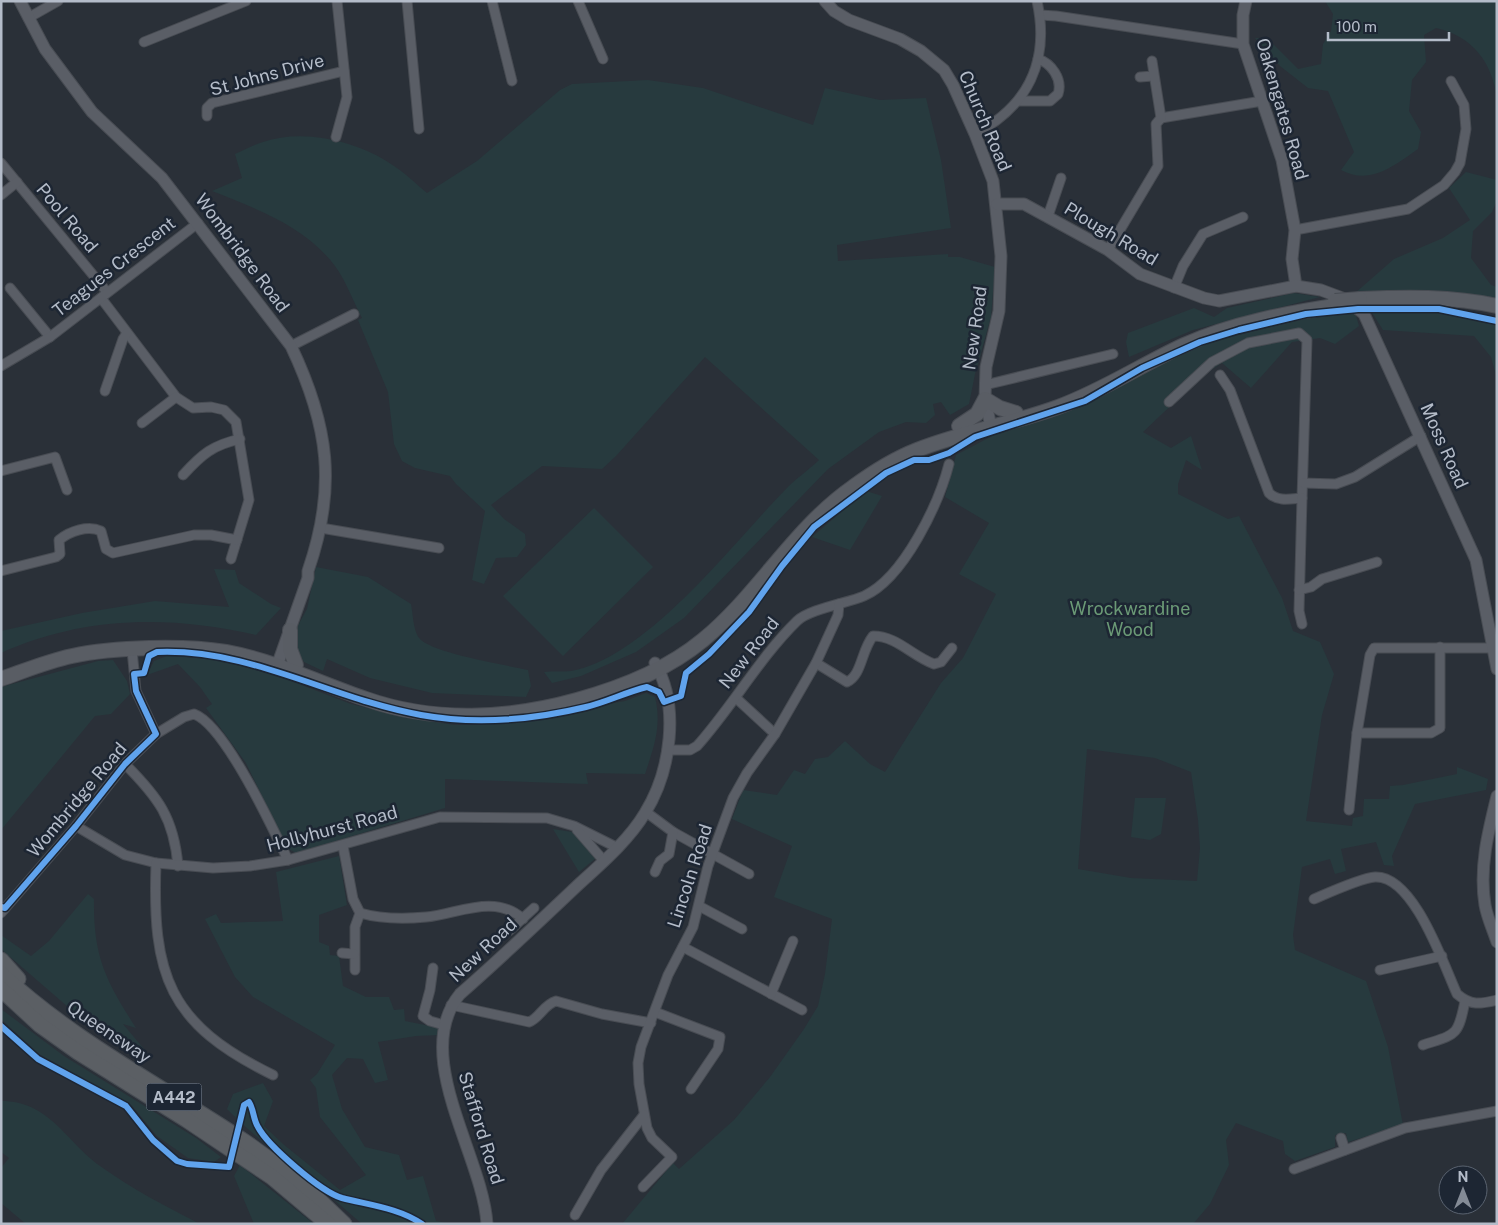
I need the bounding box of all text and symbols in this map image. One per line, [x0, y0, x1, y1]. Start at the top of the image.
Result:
scale bar [1328, 10, 1449, 42]
text: 100 m [1336, 18, 1377, 35]
street label: Oakengates Road [1252, 35, 1313, 182]
street label: St Johns Drive [207, 49, 326, 100]
street label: Church Road [955, 67, 1016, 174]
street label: Pool Road [32, 179, 102, 257]
street label: Wombridge Road [191, 189, 294, 316]
street label: Plough Road [1061, 197, 1162, 270]
street label: Teagues Crescent [48, 212, 179, 321]
street label: New Road [958, 285, 991, 371]
street label: Moss Road [1416, 400, 1473, 492]
park label: Wrockwardine Wood [1070, 598, 1190, 640]
street label: New Road [714, 613, 783, 692]
street label: Wombridge Road [23, 738, 131, 861]
street label: Hollyhurst Road [264, 801, 400, 856]
street label: Lincoln Road [663, 821, 716, 930]
street label: New Road [445, 913, 521, 986]
street label: Queensway [63, 996, 156, 1068]
street label: Stafford Road [454, 1069, 509, 1187]
road number: A442 [146, 1084, 202, 1110]
north arrow [1438, 1165, 1488, 1215]
text: N [1458, 1169, 1468, 1185]

